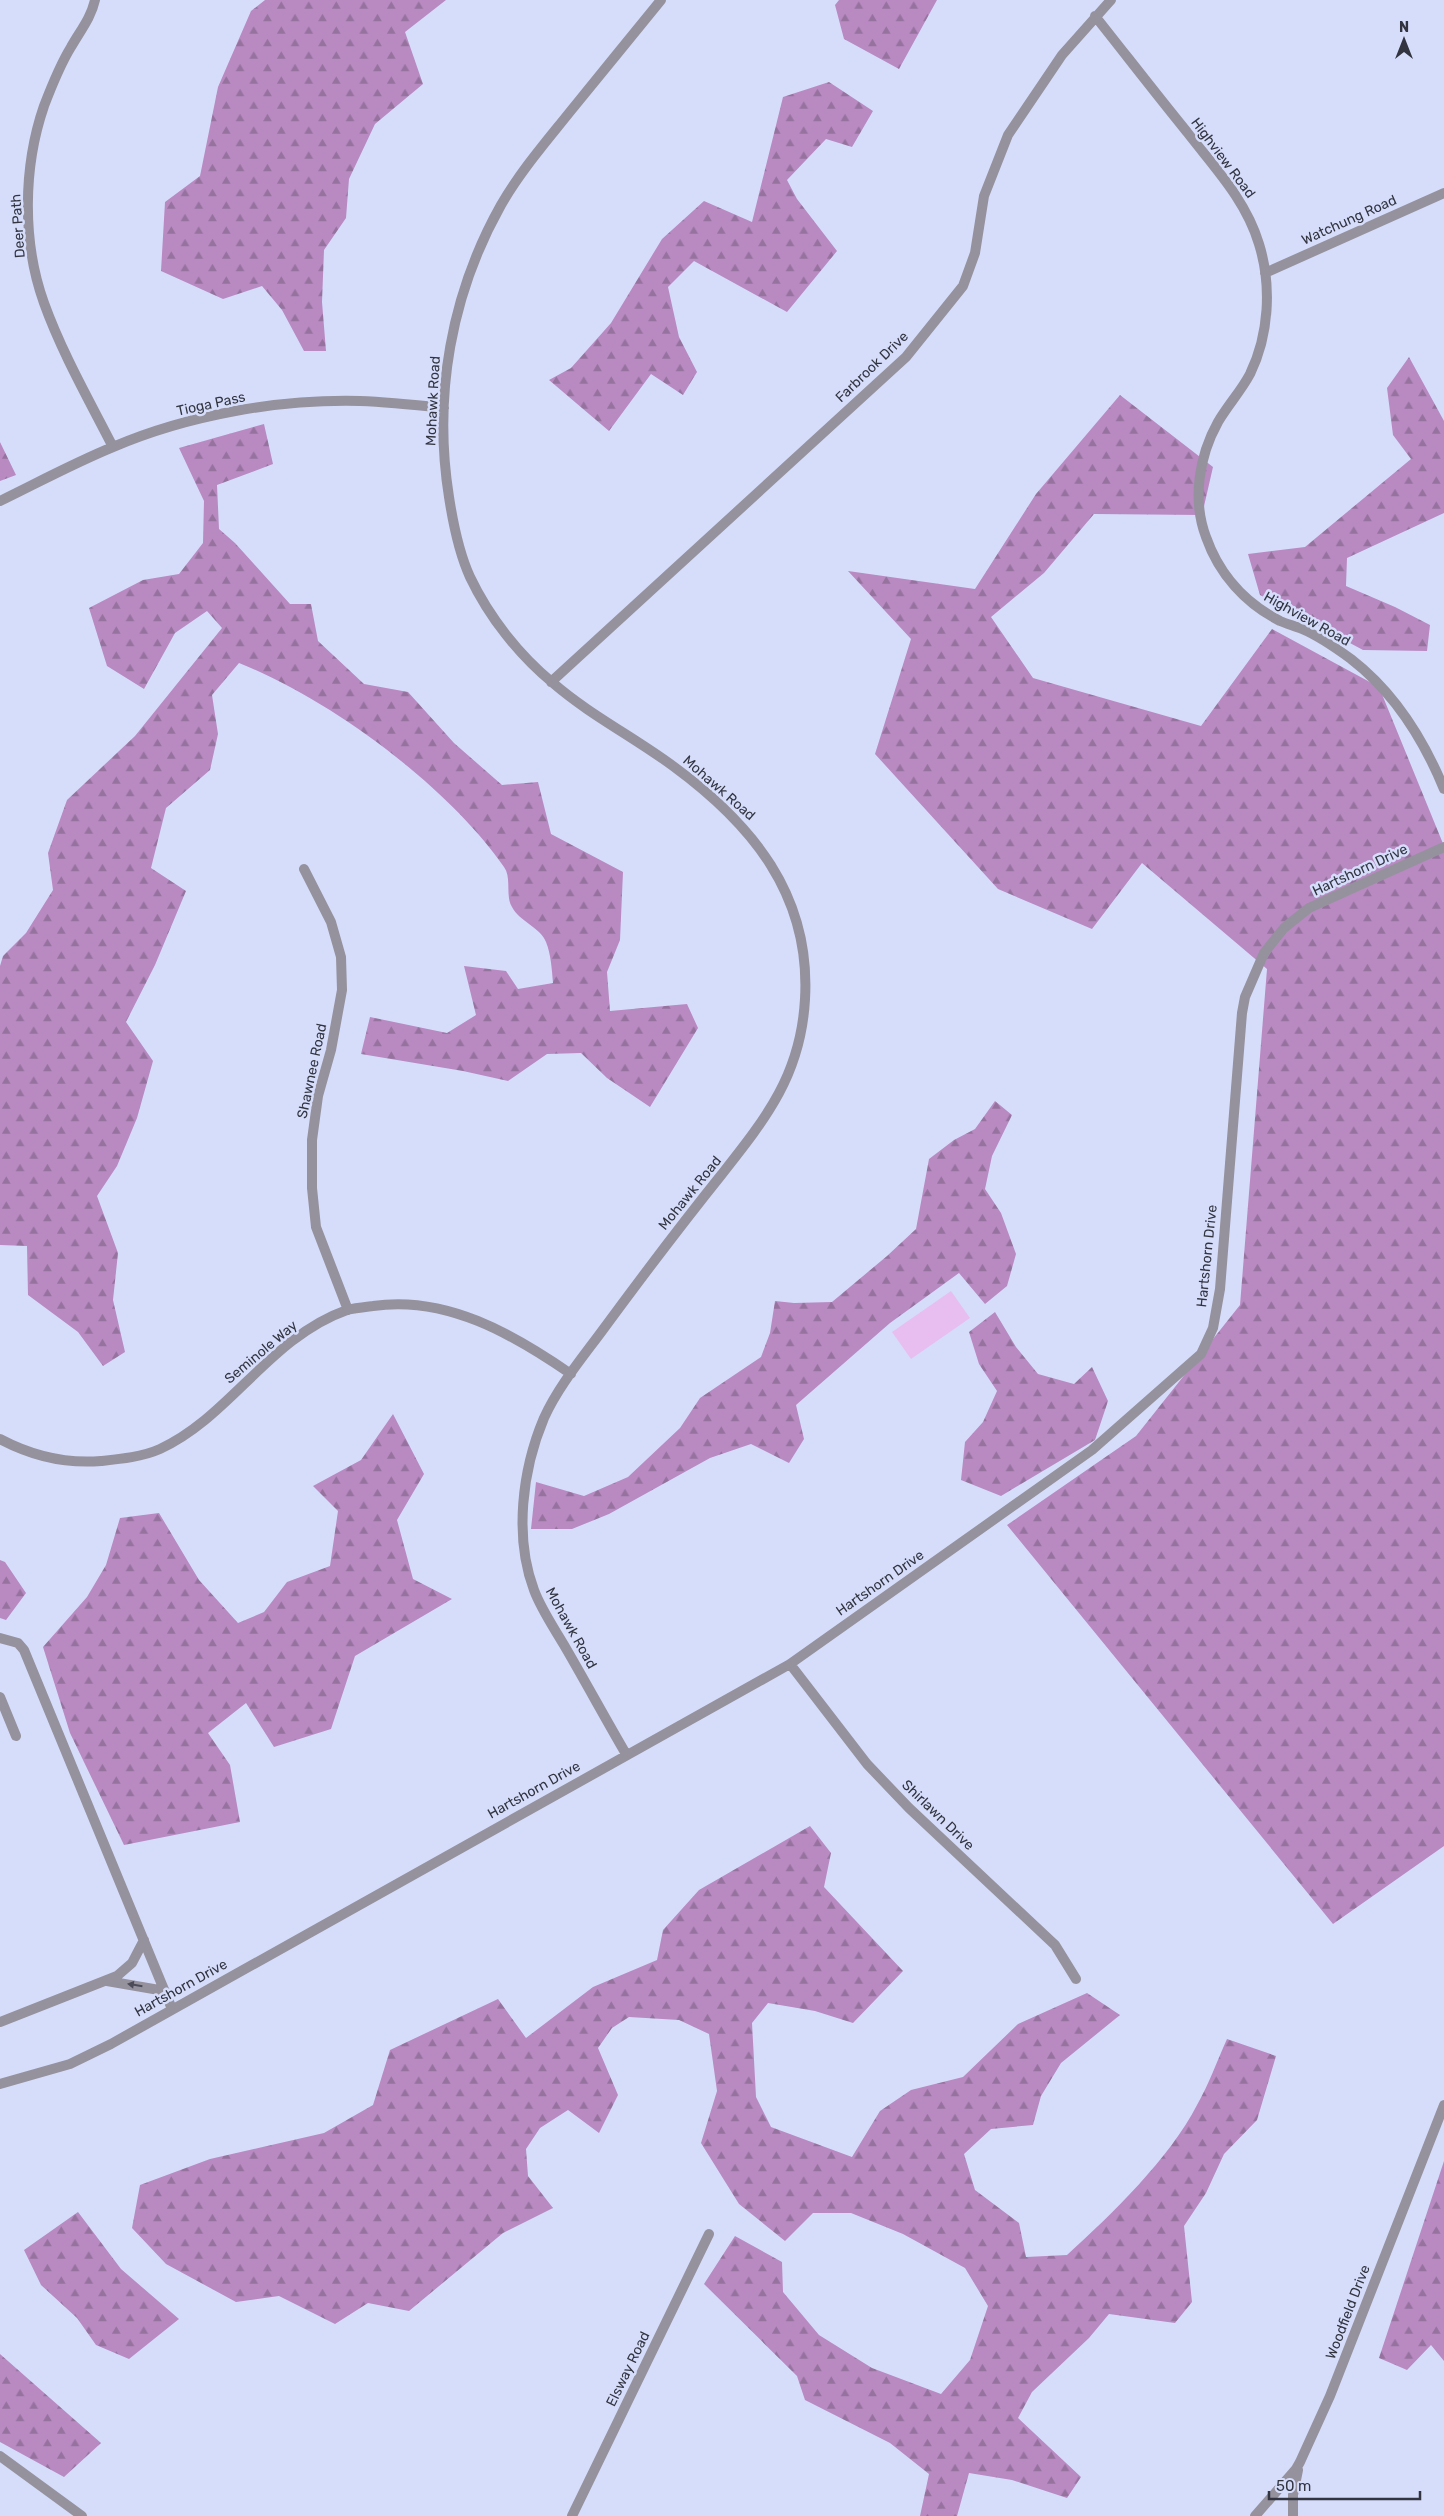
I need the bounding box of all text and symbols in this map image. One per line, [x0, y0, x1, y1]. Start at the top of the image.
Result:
north arrow [1379, 15, 1429, 65]
text: N [1399, 19, 1409, 36]
street label: Highview Road [1187, 114, 1259, 202]
street label: Watchung Road [1299, 191, 1399, 249]
street label: Deer Path [7, 193, 29, 259]
street label: Farbrook Drive [832, 328, 912, 406]
street label: Mohawk Road [422, 355, 444, 447]
street label: Tioga Pass [175, 388, 247, 420]
street label: Highview Road [1261, 588, 1353, 650]
street label: Mohawk Road [679, 752, 759, 824]
street label: Hartshorn Drive [1310, 840, 1410, 900]
street label: Shawnee Road [294, 1022, 330, 1120]
street label: Mohawk Road [655, 1153, 725, 1233]
street label: Hartshorn Drive [1193, 1204, 1221, 1308]
street label: Seminole Way [221, 1317, 301, 1387]
street label: Hartshorn Drive [833, 1546, 927, 1620]
street label: Mohawk Road [542, 1584, 600, 1672]
street label: Hartshorn Drive [485, 1757, 583, 1822]
street label: Shirlawn Drive [898, 1776, 978, 1854]
street label: Hartshorn Drive [132, 1955, 230, 2020]
one-way arrow [127, 1981, 143, 1989]
street label: Woodfield Drive [1322, 2262, 1374, 2362]
street label: Elsway Road [603, 2329, 653, 2409]
scale bar [1269, 2468, 1420, 2500]
text: 50 m [1276, 2477, 1311, 2495]

